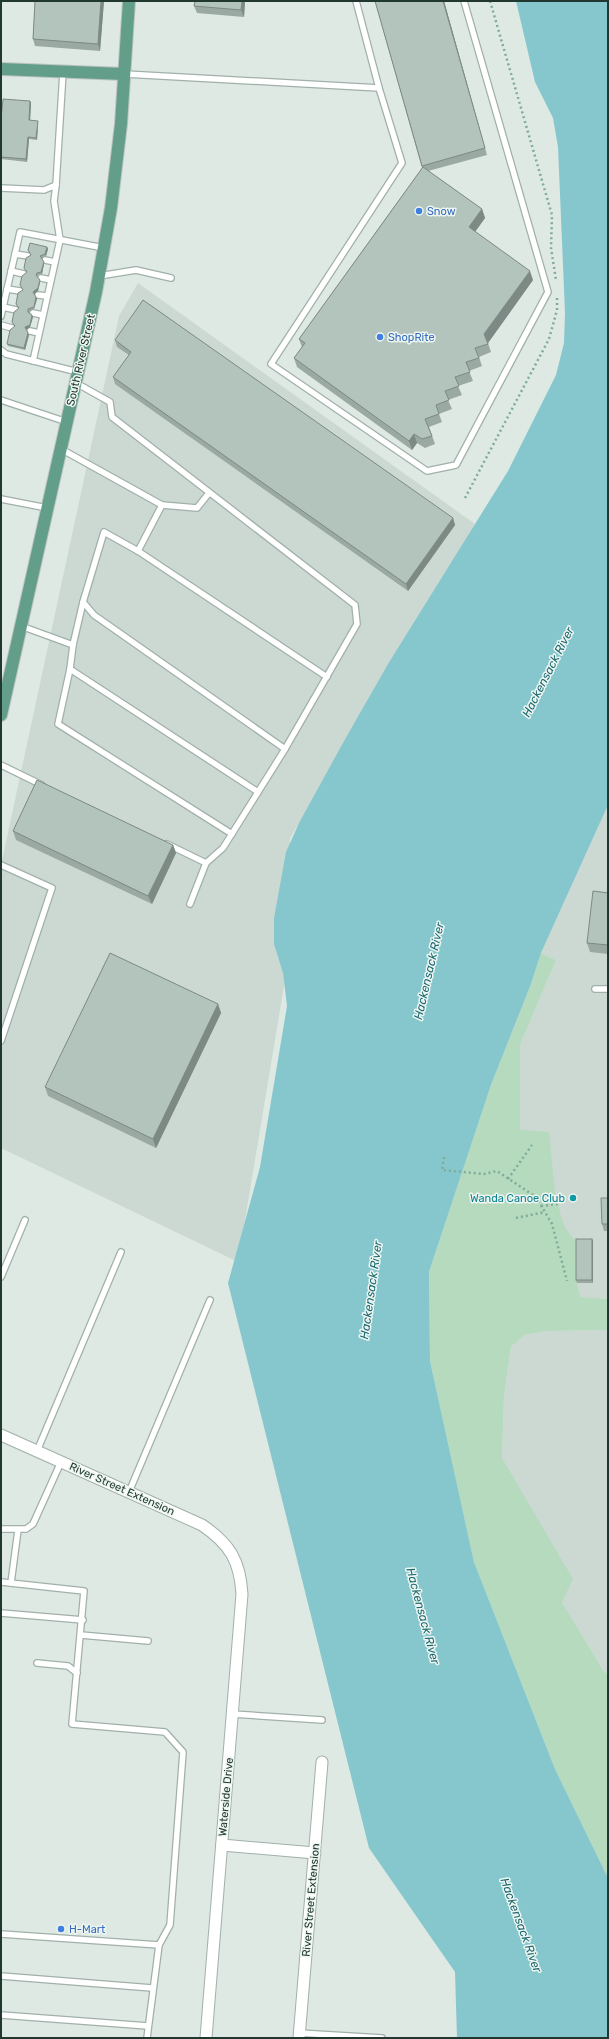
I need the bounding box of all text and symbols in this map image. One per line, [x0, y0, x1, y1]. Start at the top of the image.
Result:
place label: Snow [427, 205, 456, 218]
marker: Snow [414, 206, 424, 216]
street label: South River Street [64, 312, 98, 407]
place label: ShopRite [388, 331, 435, 344]
marker: ShopRite [375, 332, 385, 342]
water label: Hackensack River [519, 624, 577, 719]
water label: Hackensack River [411, 921, 447, 1021]
place label: Wanda Canoe Club [470, 1192, 565, 1205]
marker: Wanda Canoe Club [568, 1193, 578, 1203]
water label: Hackensack River [357, 1239, 385, 1340]
street label: River Street Extension [67, 1460, 177, 1518]
water label: Hackensack River [403, 1566, 443, 1666]
street label: Waterside Drive [216, 1757, 236, 1837]
street label: River Street Extension [300, 1843, 322, 1957]
water label: Hackensack River [497, 1876, 545, 1974]
place label: H-Mart [69, 1923, 106, 1936]
marker: H-Mart [56, 1924, 66, 1934]

